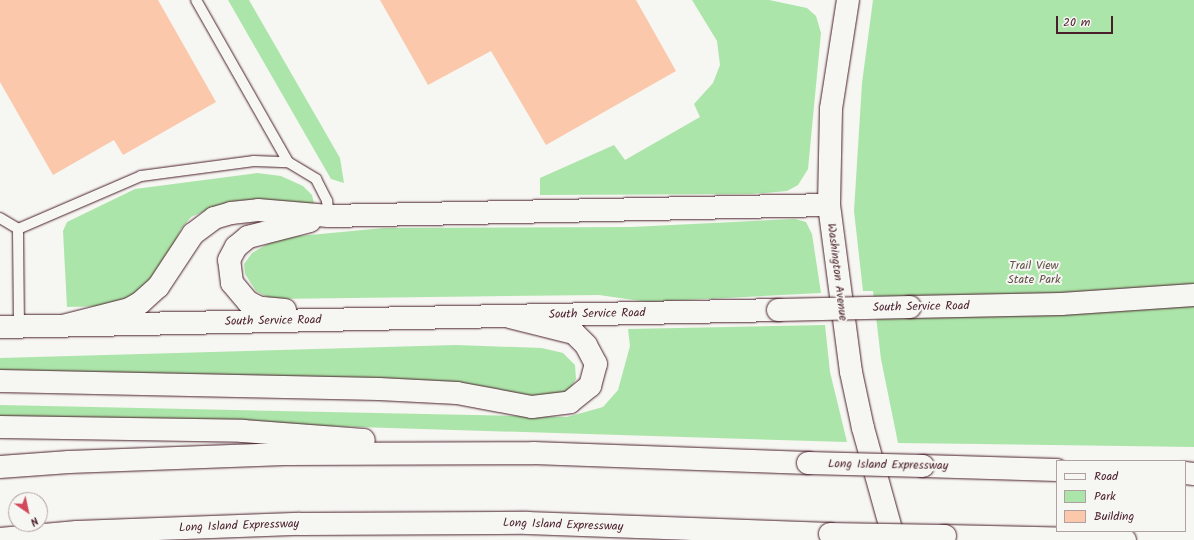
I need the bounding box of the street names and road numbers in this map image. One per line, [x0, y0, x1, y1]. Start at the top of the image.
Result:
street label: Washington Avenue [824, 222, 850, 322]
street label: South Service Road [873, 299, 969, 315]
street label: South Service Road [549, 306, 645, 322]
street label: South Service Road [225, 313, 321, 329]
street label: Long Island Expressway [828, 457, 948, 473]
street label: Long Island Expressway [503, 516, 623, 534]
street label: Long Island Expressway [179, 517, 299, 535]

